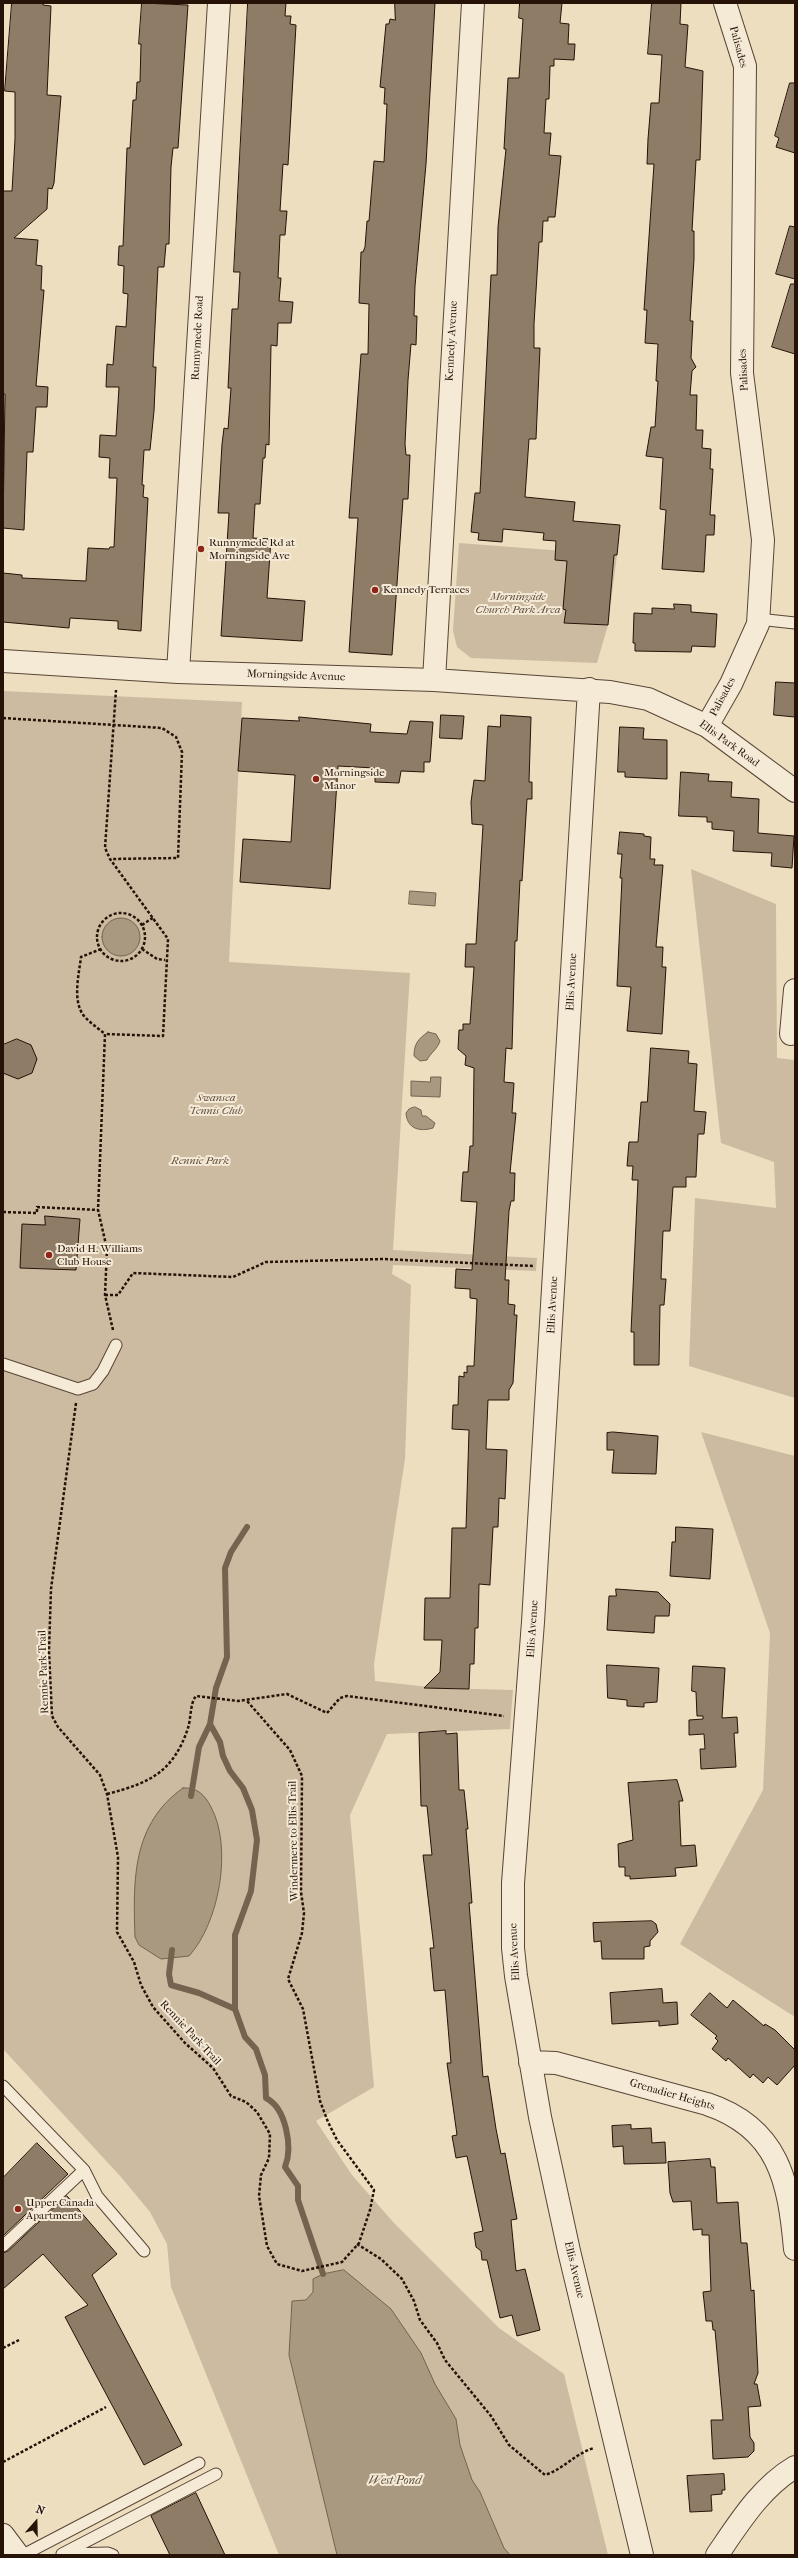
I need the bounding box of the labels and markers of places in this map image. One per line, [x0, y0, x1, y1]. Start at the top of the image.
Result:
place label: Runnymede Rd at Morningside Ave [209, 536, 295, 562]
marker: Runnymede Rd at Morningside Ave [196, 544, 206, 554]
place label: Kennedy Terraces [383, 583, 469, 597]
marker: Kennedy Terraces [370, 585, 380, 595]
place label: Morningside Manor [324, 766, 385, 792]
marker: Morningside Manor [311, 774, 321, 784]
place label: David H. Williams Club House [57, 1242, 142, 1268]
marker: David H. Williams Club House [44, 1250, 54, 1260]
place label: Upper Canada Apartments [26, 2196, 94, 2222]
marker: Upper Canada Apartments [13, 2204, 23, 2214]

